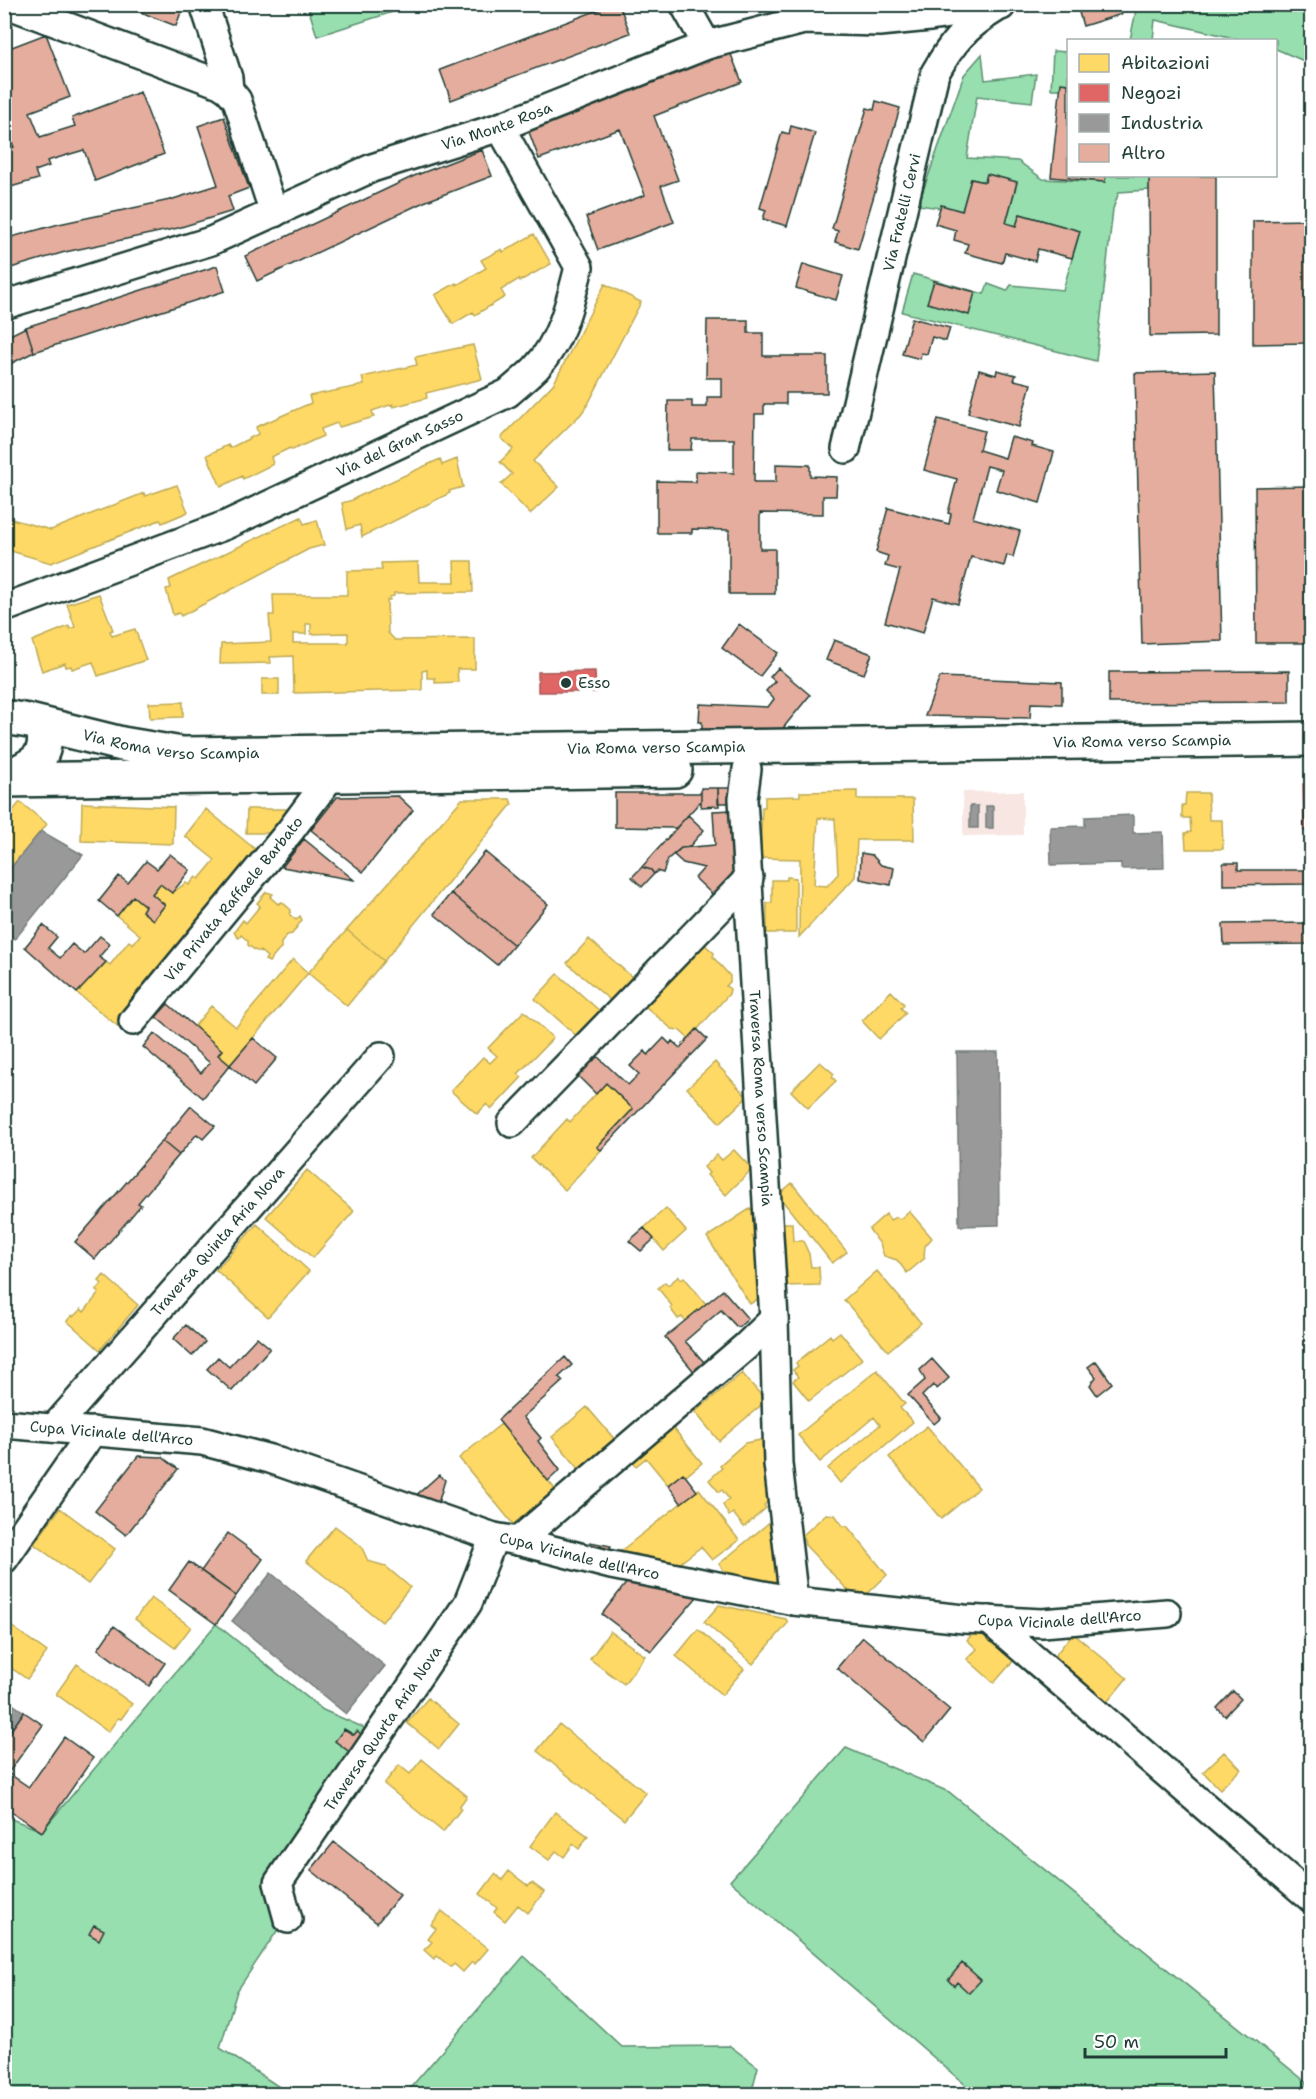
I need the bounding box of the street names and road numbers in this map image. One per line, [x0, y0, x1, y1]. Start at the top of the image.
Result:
street label: Via Monte Rosa [439, 97, 556, 155]
street label: Via Fratelli Cervi [878, 151, 926, 274]
street label: Via del Gran Sasso [333, 405, 467, 482]
street label: Via Roma verso Scampia [80, 725, 260, 764]
street label: Via Roma verso Scampia [1053, 730, 1232, 752]
street label: Via Roma verso Scampia [567, 737, 746, 759]
street label: Via Privata Raffaele Barbato [160, 812, 307, 986]
street label: Traversa Roma verso Scampia [744, 989, 777, 1208]
street label: Traversa Quinta Aria Nova [146, 1162, 289, 1321]
street label: Cupa Vicinale dell'Arco [29, 1416, 194, 1450]
street label: Cupa Vicinale dell'Arco [498, 1528, 661, 1584]
street label: Cupa Vicinale dell'Arco [977, 1605, 1142, 1633]
street label: Traversa Quarta Aria Nova [320, 1641, 446, 1815]

